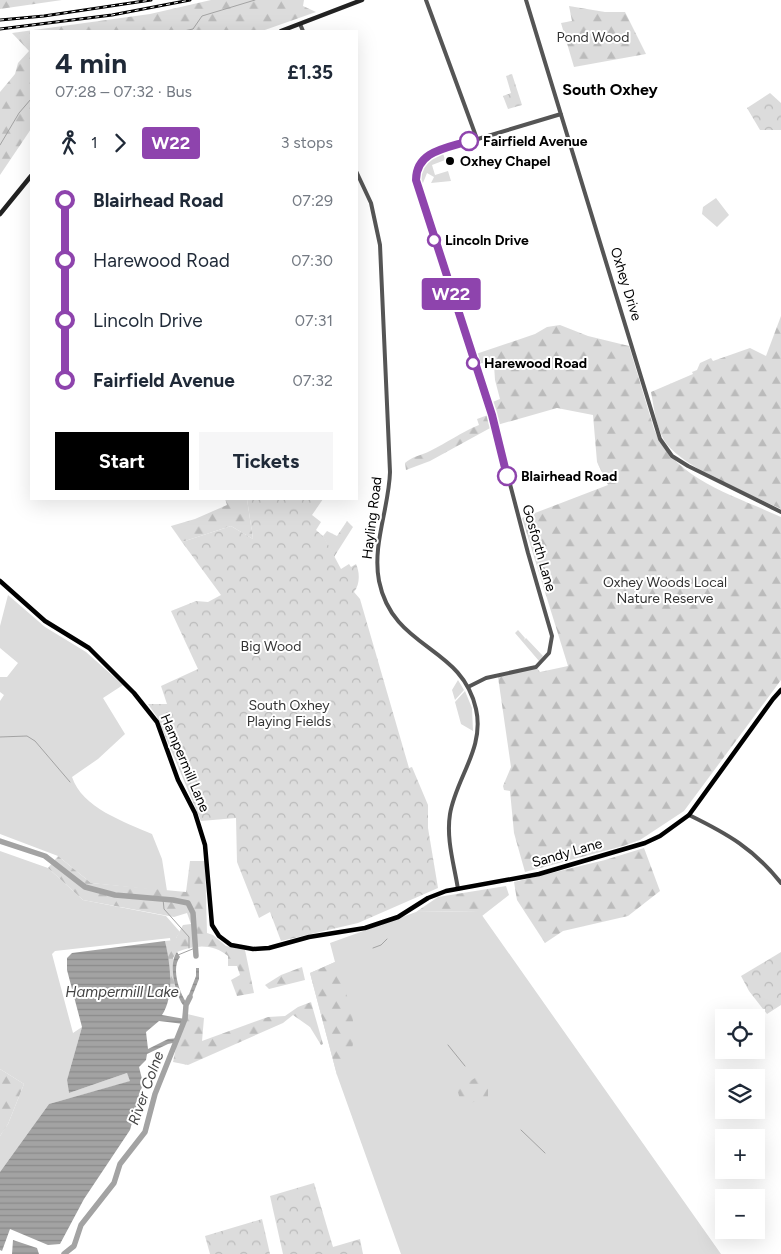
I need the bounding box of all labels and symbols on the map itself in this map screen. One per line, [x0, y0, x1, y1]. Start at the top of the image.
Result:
park label: Pond Wood [557, 29, 629, 46]
district label: South Oxhey [562, 80, 659, 99]
marker: Fairfield Avenue [459, 131, 479, 151]
place label: Fairfield Avenue [483, 133, 588, 150]
place label: Oxhey Chapel [460, 153, 551, 170]
marker: Oxhey Chapel [444, 155, 456, 167]
place label: Lincoln Drive [445, 232, 529, 249]
marker: Lincoln Drive [427, 233, 441, 247]
street label: Oxhey Drive [607, 245, 645, 323]
line badge: W22 [422, 278, 480, 310]
place label: Harewood Road [484, 355, 587, 372]
marker: Harewood Road [466, 356, 480, 370]
marker: Blairhead Road [497, 466, 517, 486]
place label: Blairhead Road [521, 468, 617, 485]
street label: Hayling Road [359, 476, 385, 560]
street label: Gosforth Lane [518, 503, 560, 594]
park label: Oxhey Woods Local Nature Reserve [603, 574, 727, 607]
park label: Big Wood [241, 638, 301, 655]
park label: South Oxhey Playing Fields [247, 697, 331, 730]
street label: Hampermill Lane [157, 711, 213, 815]
street label: Sandy Lane [530, 835, 605, 871]
water label: Hampermill Lake [65, 983, 179, 1001]
water label: River Colne [124, 1049, 168, 1127]

